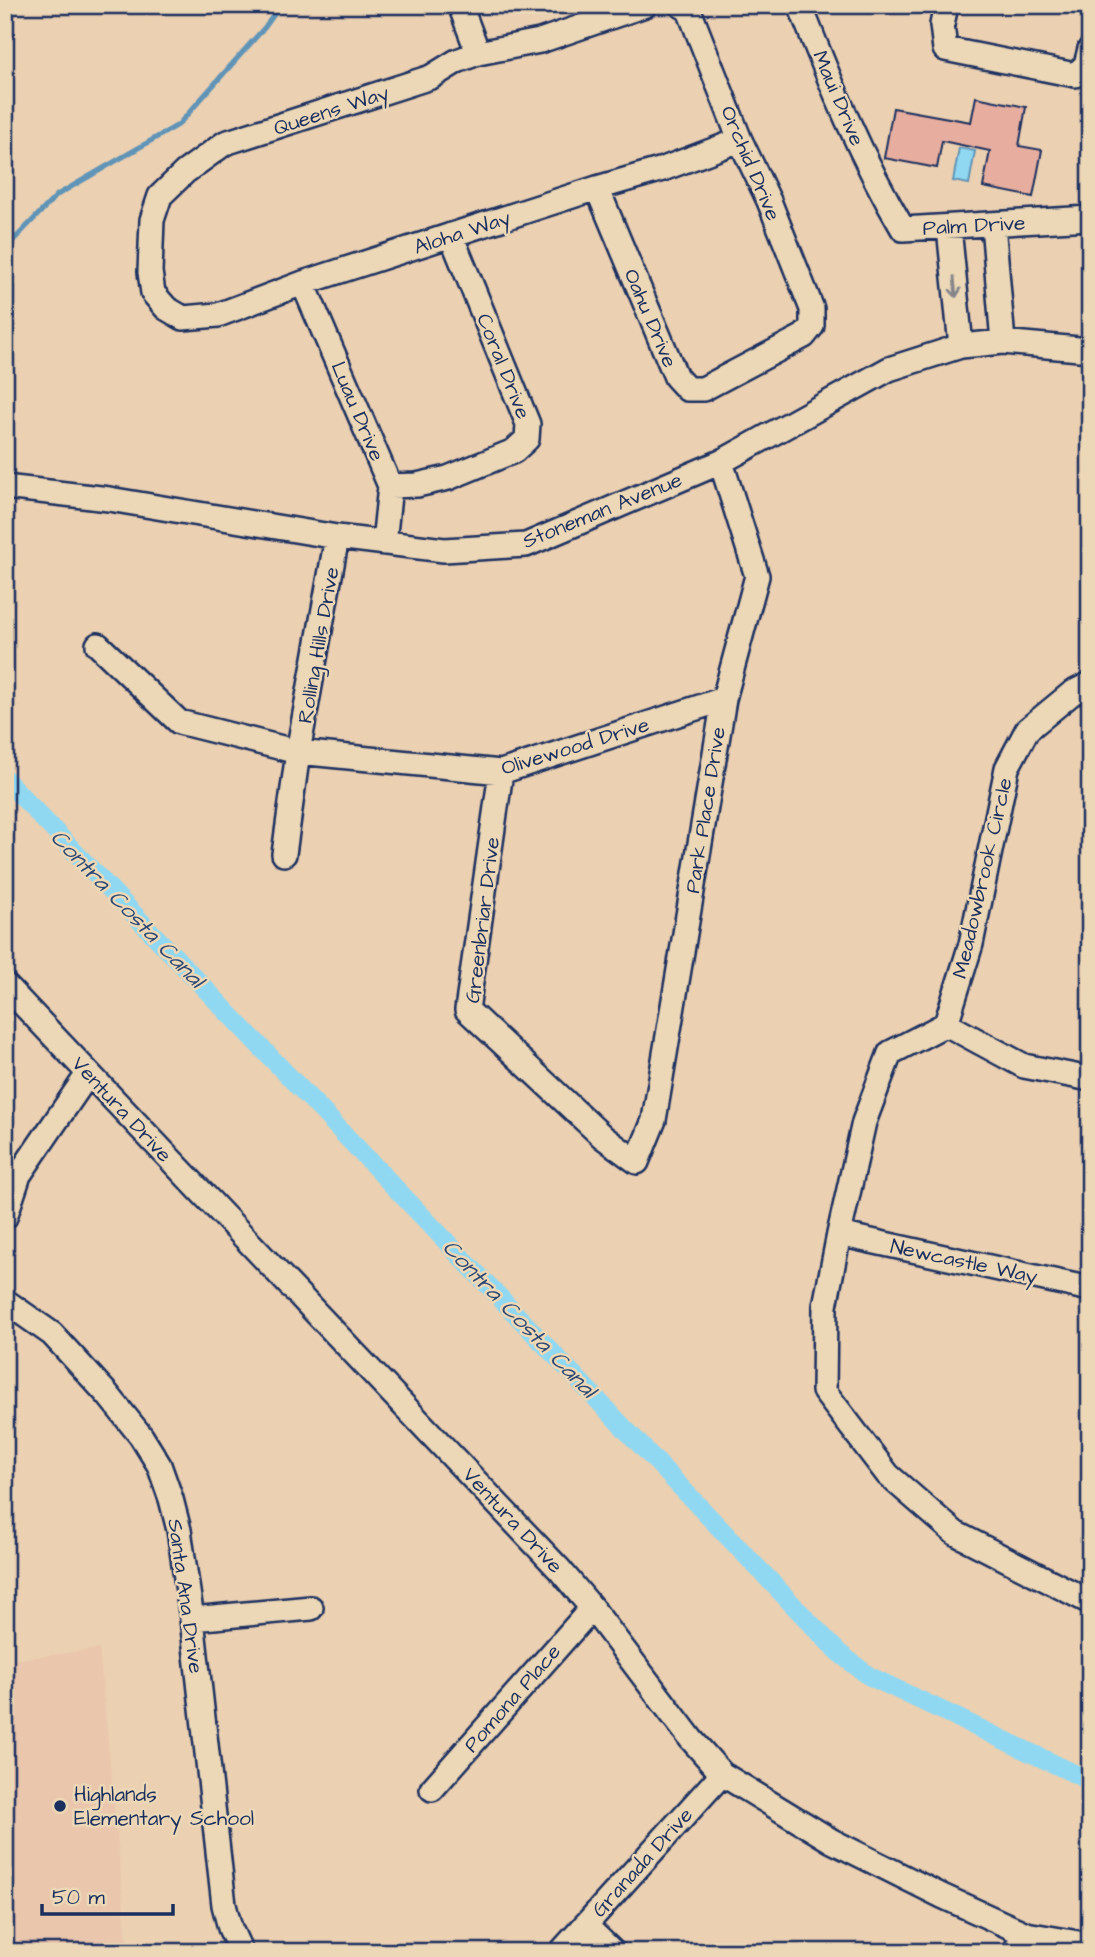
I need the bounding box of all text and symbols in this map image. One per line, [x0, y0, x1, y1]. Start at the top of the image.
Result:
street label: Maui Drive [805, 46, 872, 150]
street label: Queens Way [270, 78, 394, 145]
street label: Orchid Drive [713, 101, 788, 225]
street label: Aloha Way [410, 203, 515, 264]
street label: Palm Drive [922, 208, 1026, 243]
street label: Oahu Drive [617, 264, 684, 372]
one-way arrow [949, 275, 962, 297]
street label: Coral Drive [469, 309, 538, 423]
street label: Luau Drive [324, 357, 392, 465]
street label: Stoneman Avenue [518, 465, 686, 556]
street label: Rolling Hills Drive [290, 565, 348, 726]
street label: Olivewood Drive [498, 710, 653, 783]
street label: Park Place Drive [678, 725, 733, 895]
street label: Meadowbrook Circle [945, 775, 1020, 981]
water label: Contra Costa Canal [43, 822, 214, 998]
street label: Greenbriar Drive [458, 835, 507, 1005]
street label: Ventura Drive [65, 1050, 178, 1169]
water label: Contra Costa Canal [435, 1232, 606, 1408]
street label: Newcastle Way [887, 1232, 1041, 1293]
street label: Ventura Drive [456, 1461, 569, 1580]
street label: Santa Ana Drive [160, 1517, 211, 1675]
street label: Pomona Place [457, 1638, 568, 1759]
place label: Highlands Elementary School [74, 1780, 254, 1835]
marker: Highlands Elementary School [52, 1798, 68, 1814]
street label: Granada Drive [585, 1801, 699, 1923]
scale bar [42, 1873, 173, 1917]
text: 50 m [52, 1883, 106, 1912]

